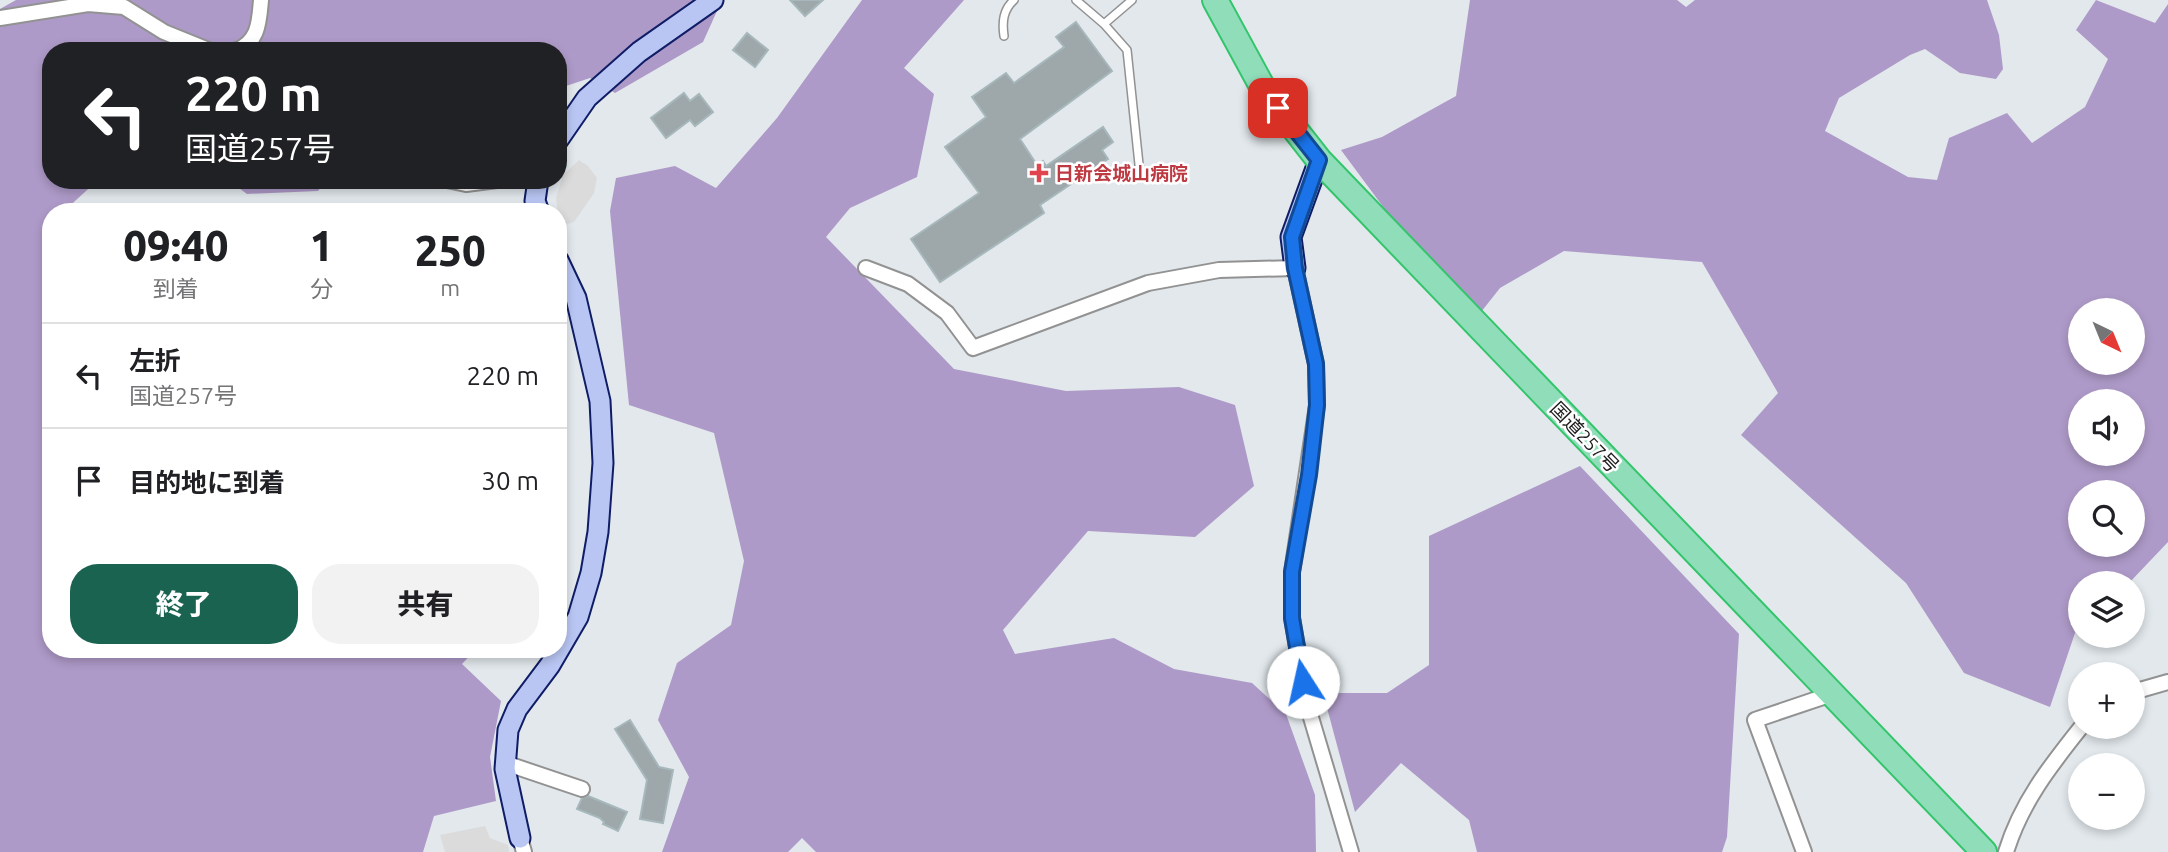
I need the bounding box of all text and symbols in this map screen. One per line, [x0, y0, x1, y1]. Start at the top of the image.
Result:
text: 220 m [185, 65, 322, 120]
icon: left [70, 70, 161, 161]
pin [1248, 78, 1308, 138]
icon: arrive [1259, 89, 1297, 127]
text: 国道257号 [185, 130, 335, 166]
place label: 日新会城山病院 [1055, 162, 1188, 184]
marker: 日新会城山病院 [1029, 163, 1049, 183]
text: 09:40 [123, 222, 228, 269]
text: 1 [310, 222, 333, 269]
text: 250 [415, 227, 486, 274]
text: m [440, 275, 460, 300]
text: 到着 [153, 276, 199, 301]
text: 分 [310, 276, 333, 301]
north arrow [2068, 298, 2146, 374]
map controls [2068, 298, 2145, 830]
text: 左折 [129, 346, 181, 375]
icon: left [70, 357, 108, 395]
text: 220 m [467, 361, 539, 390]
text: 国道257号 [129, 383, 237, 408]
button: sound [2068, 389, 2145, 466]
street label: 国道257号 [1546, 397, 1624, 477]
icon: arrive [70, 462, 108, 500]
text: 30 m [481, 466, 539, 495]
text: 目的地に到着 [129, 468, 285, 497]
button: search [2068, 480, 2145, 557]
button: 終了 [70, 564, 298, 644]
button: 共有 [312, 564, 539, 644]
button: layers [2068, 571, 2145, 648]
position arrow [1266, 645, 1340, 719]
button: + [2068, 662, 2145, 739]
button: − [2068, 753, 2145, 830]

